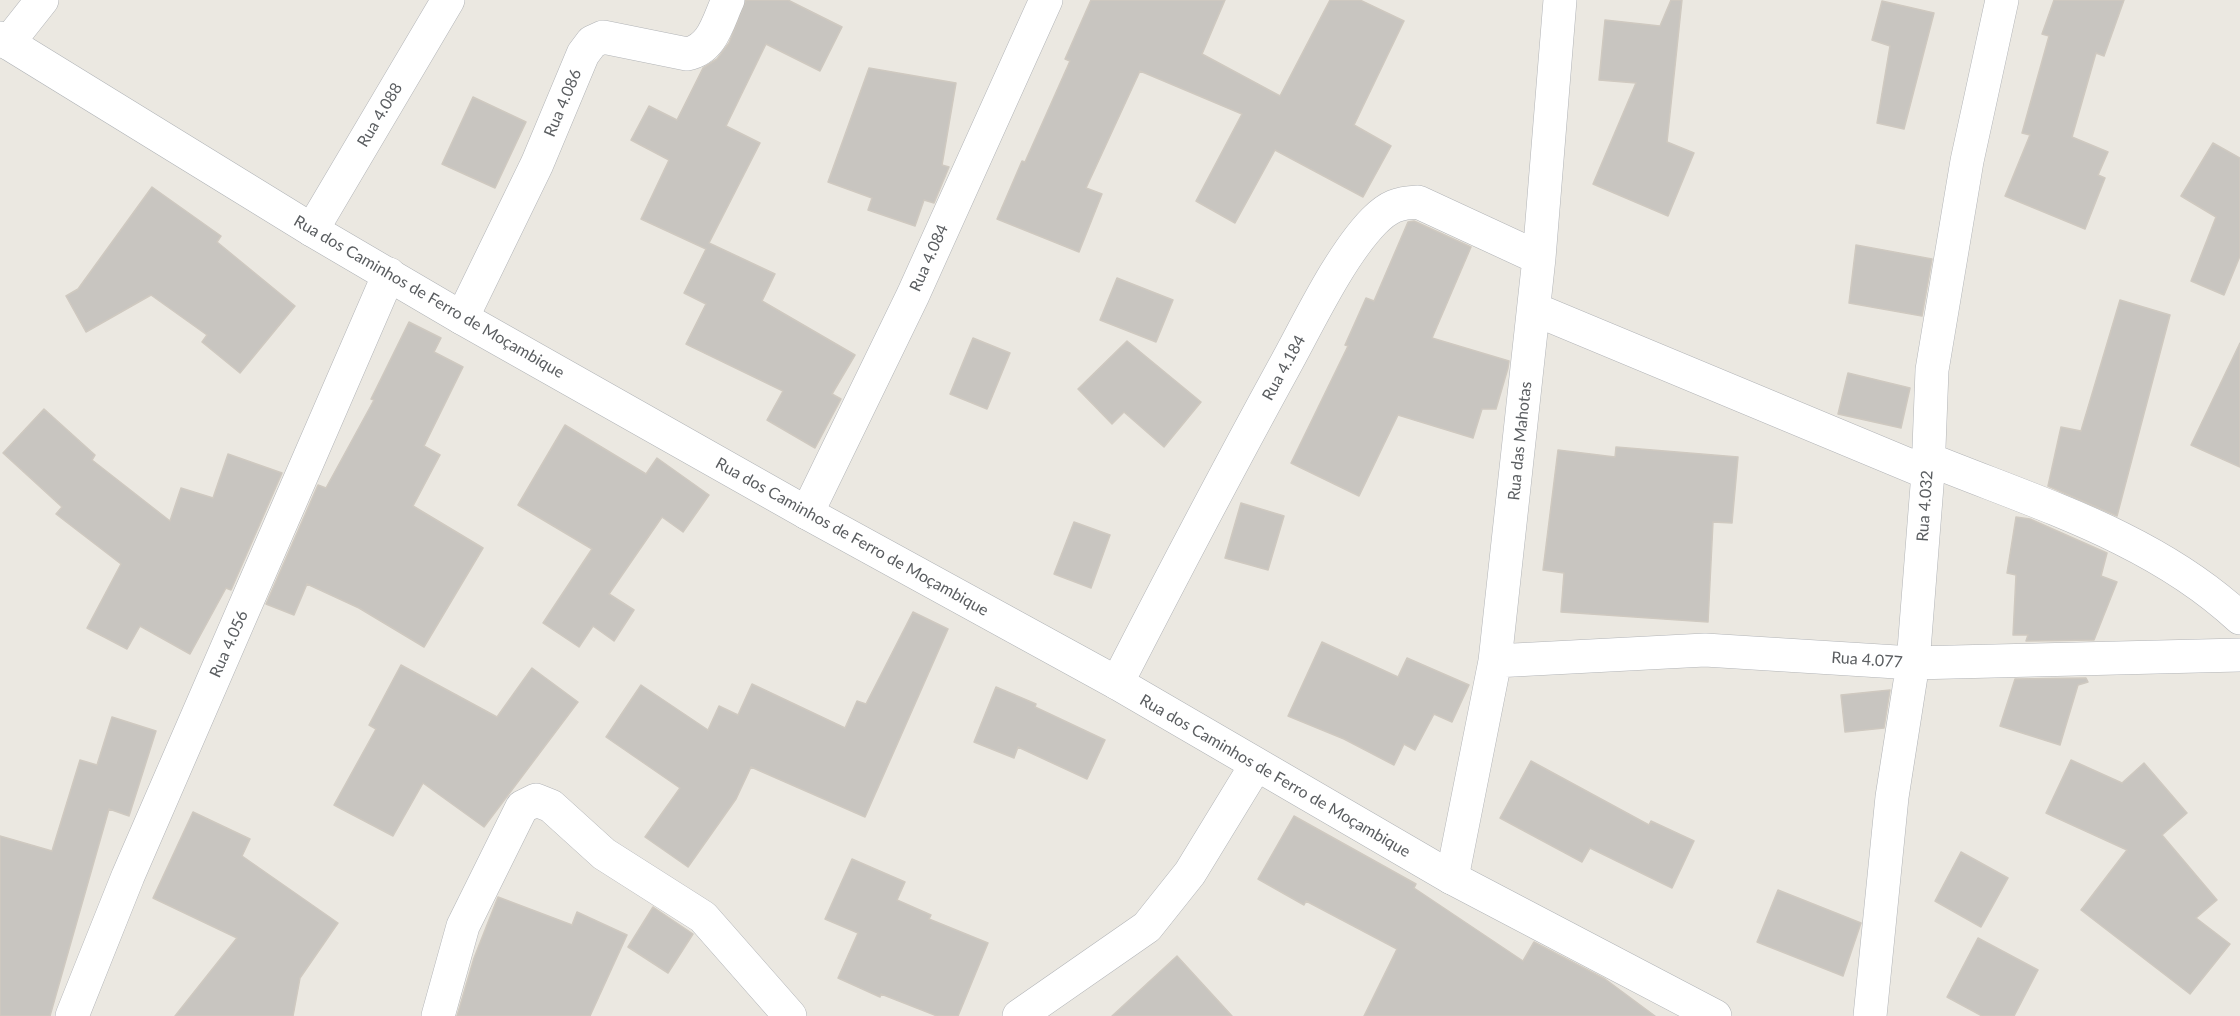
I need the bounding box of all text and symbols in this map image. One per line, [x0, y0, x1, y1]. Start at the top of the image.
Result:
street label: Rua 4.086 [540, 66, 586, 140]
street label: Rua 4.088 [353, 79, 407, 151]
street label: Rua dos Caminhos de Ferro de Moçambique [290, 211, 568, 383]
street label: Rua 4.084 [906, 221, 952, 295]
street label: Rua 4.184 [1258, 332, 1310, 404]
street label: Rua das Mahotas [1504, 381, 1536, 501]
street label: Rua dos Caminhos de Ferro de Moçambique [712, 454, 992, 620]
street label: Rua 4.032 [1913, 470, 1937, 542]
street label: Rua 4.056 [206, 607, 252, 681]
street label: Rua 4.077 [1831, 648, 1903, 672]
street label: Rua dos Caminhos de Ferro de Moçambique [1136, 690, 1414, 862]

